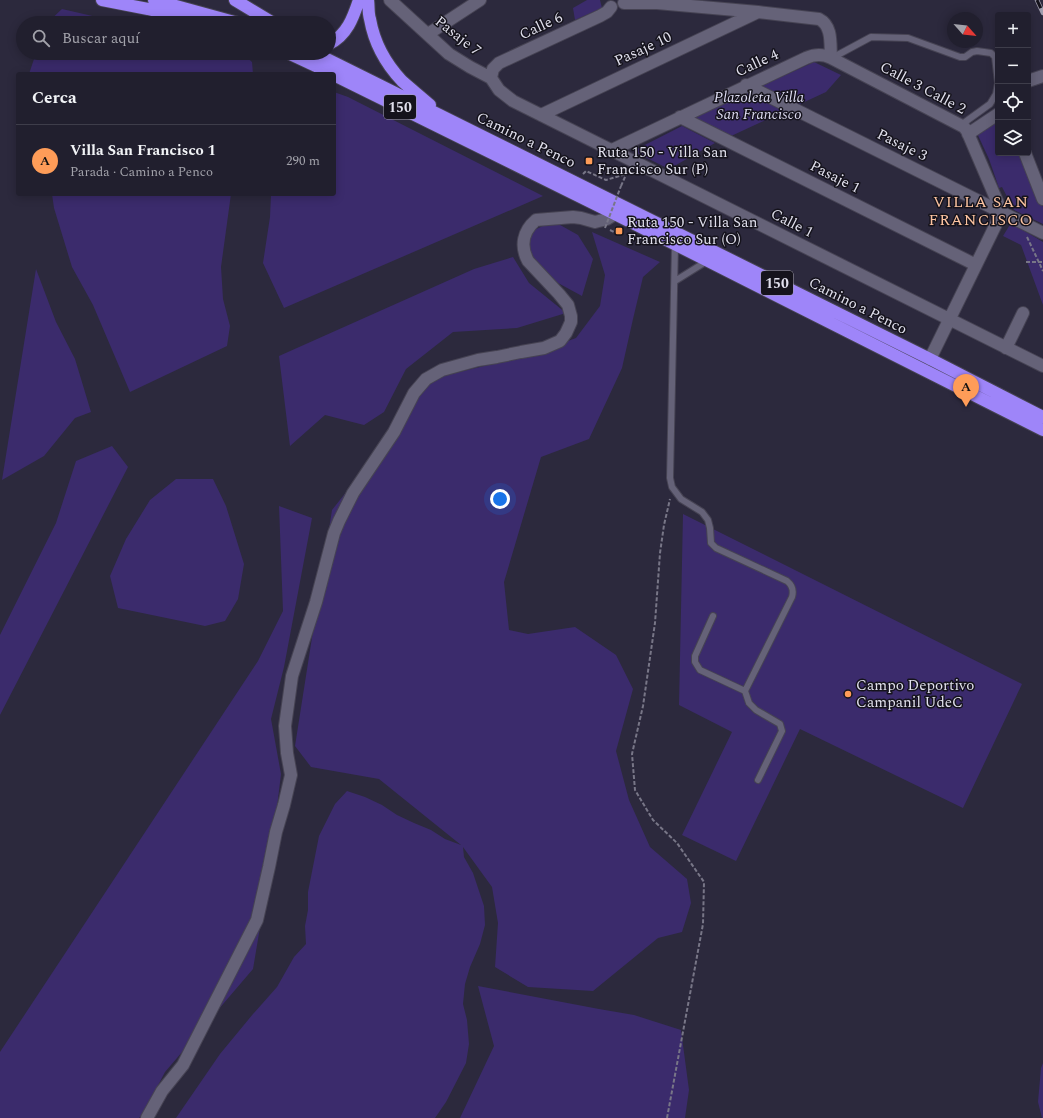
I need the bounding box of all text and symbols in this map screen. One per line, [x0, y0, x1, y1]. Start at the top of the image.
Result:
street label: Calle 6 [516, 6, 567, 46]
street label: Pasaje 7 [430, 10, 486, 62]
north arrow [947, 12, 983, 48]
map controls [995, 12, 1031, 156]
button: + [995, 12, 1031, 48]
search box [16, 16, 336, 60]
street label: Pasaje 10 [610, 26, 676, 72]
icon: search [30, 27, 52, 49]
text: Buscar aquí [62, 27, 140, 50]
street label: Calle 4 [732, 43, 783, 83]
button: − [995, 48, 1031, 84]
street label: Calle 3 Calle 2 [876, 56, 970, 120]
button: locate [995, 84, 1031, 120]
text: Cerca [32, 85, 77, 111]
park label: Plazoleta Villa San Francisco [714, 86, 805, 126]
road number: 150 [384, 95, 416, 119]
street label: Camino a Penco [472, 106, 580, 174]
button: layers [995, 120, 1031, 156]
street label: Pasaje 3 [873, 123, 932, 167]
text: Villa San Francisco 1 [70, 139, 216, 162]
place label: Ruta 150 - Villa San Francisco Sur (P) [597, 141, 728, 181]
text: A [40, 151, 50, 171]
text: 290 m [286, 151, 320, 171]
street label: Pasaje 1 [806, 155, 864, 199]
marker: Ruta 150 - Villa San Francisco Sur (P) [584, 156, 594, 166]
text: Parada · Camino a Penco [70, 162, 213, 182]
district label: VILLA SAN FRANCISCO [928, 190, 1034, 232]
street label: Calle 1 [767, 202, 817, 244]
place label: Ruta 150 - Villa San Francisco Sur (O) [627, 211, 758, 251]
marker: Ruta 150 - Villa San Francisco Sur (O) [614, 226, 624, 236]
road number: 150 [761, 271, 793, 295]
street label: Camino a Penco [805, 271, 911, 341]
pin: A [953, 374, 979, 407]
your location [490, 489, 510, 509]
place label: Campo Deportivo Campanil UdeC [856, 674, 974, 714]
marker: Campo Deportivo Campanil UdeC [843, 689, 853, 699]

